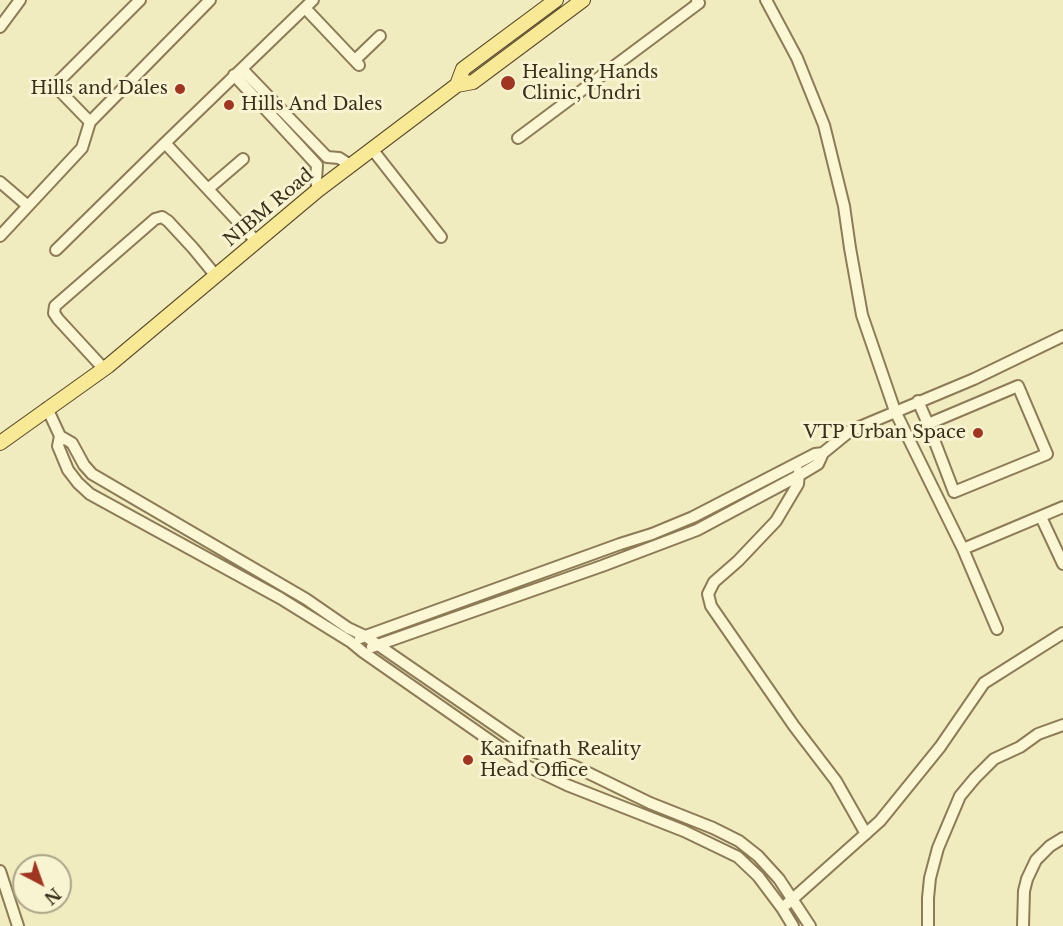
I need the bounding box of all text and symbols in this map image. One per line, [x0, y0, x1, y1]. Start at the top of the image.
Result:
place label: Healing Hands Clinic, Undri [522, 62, 658, 104]
marker: Healing Hands Clinic, Undri [499, 74, 517, 92]
place label: Hills and Dales [30, 78, 168, 100]
marker: Hills and Dales [173, 82, 187, 96]
place label: Hills And Dales [241, 94, 383, 116]
marker: Hills And Dales [222, 98, 236, 112]
street label: NIBM Road [220, 164, 318, 252]
place label: VTP Urban Space [803, 422, 966, 444]
marker: VTP Urban Space [971, 426, 985, 440]
place label: Kanifnath Reality Head Office [480, 739, 641, 782]
marker: Kanifnath Reality Head Office [461, 753, 475, 767]
north arrow [12, 854, 72, 914]
text: N [40, 884, 65, 909]

